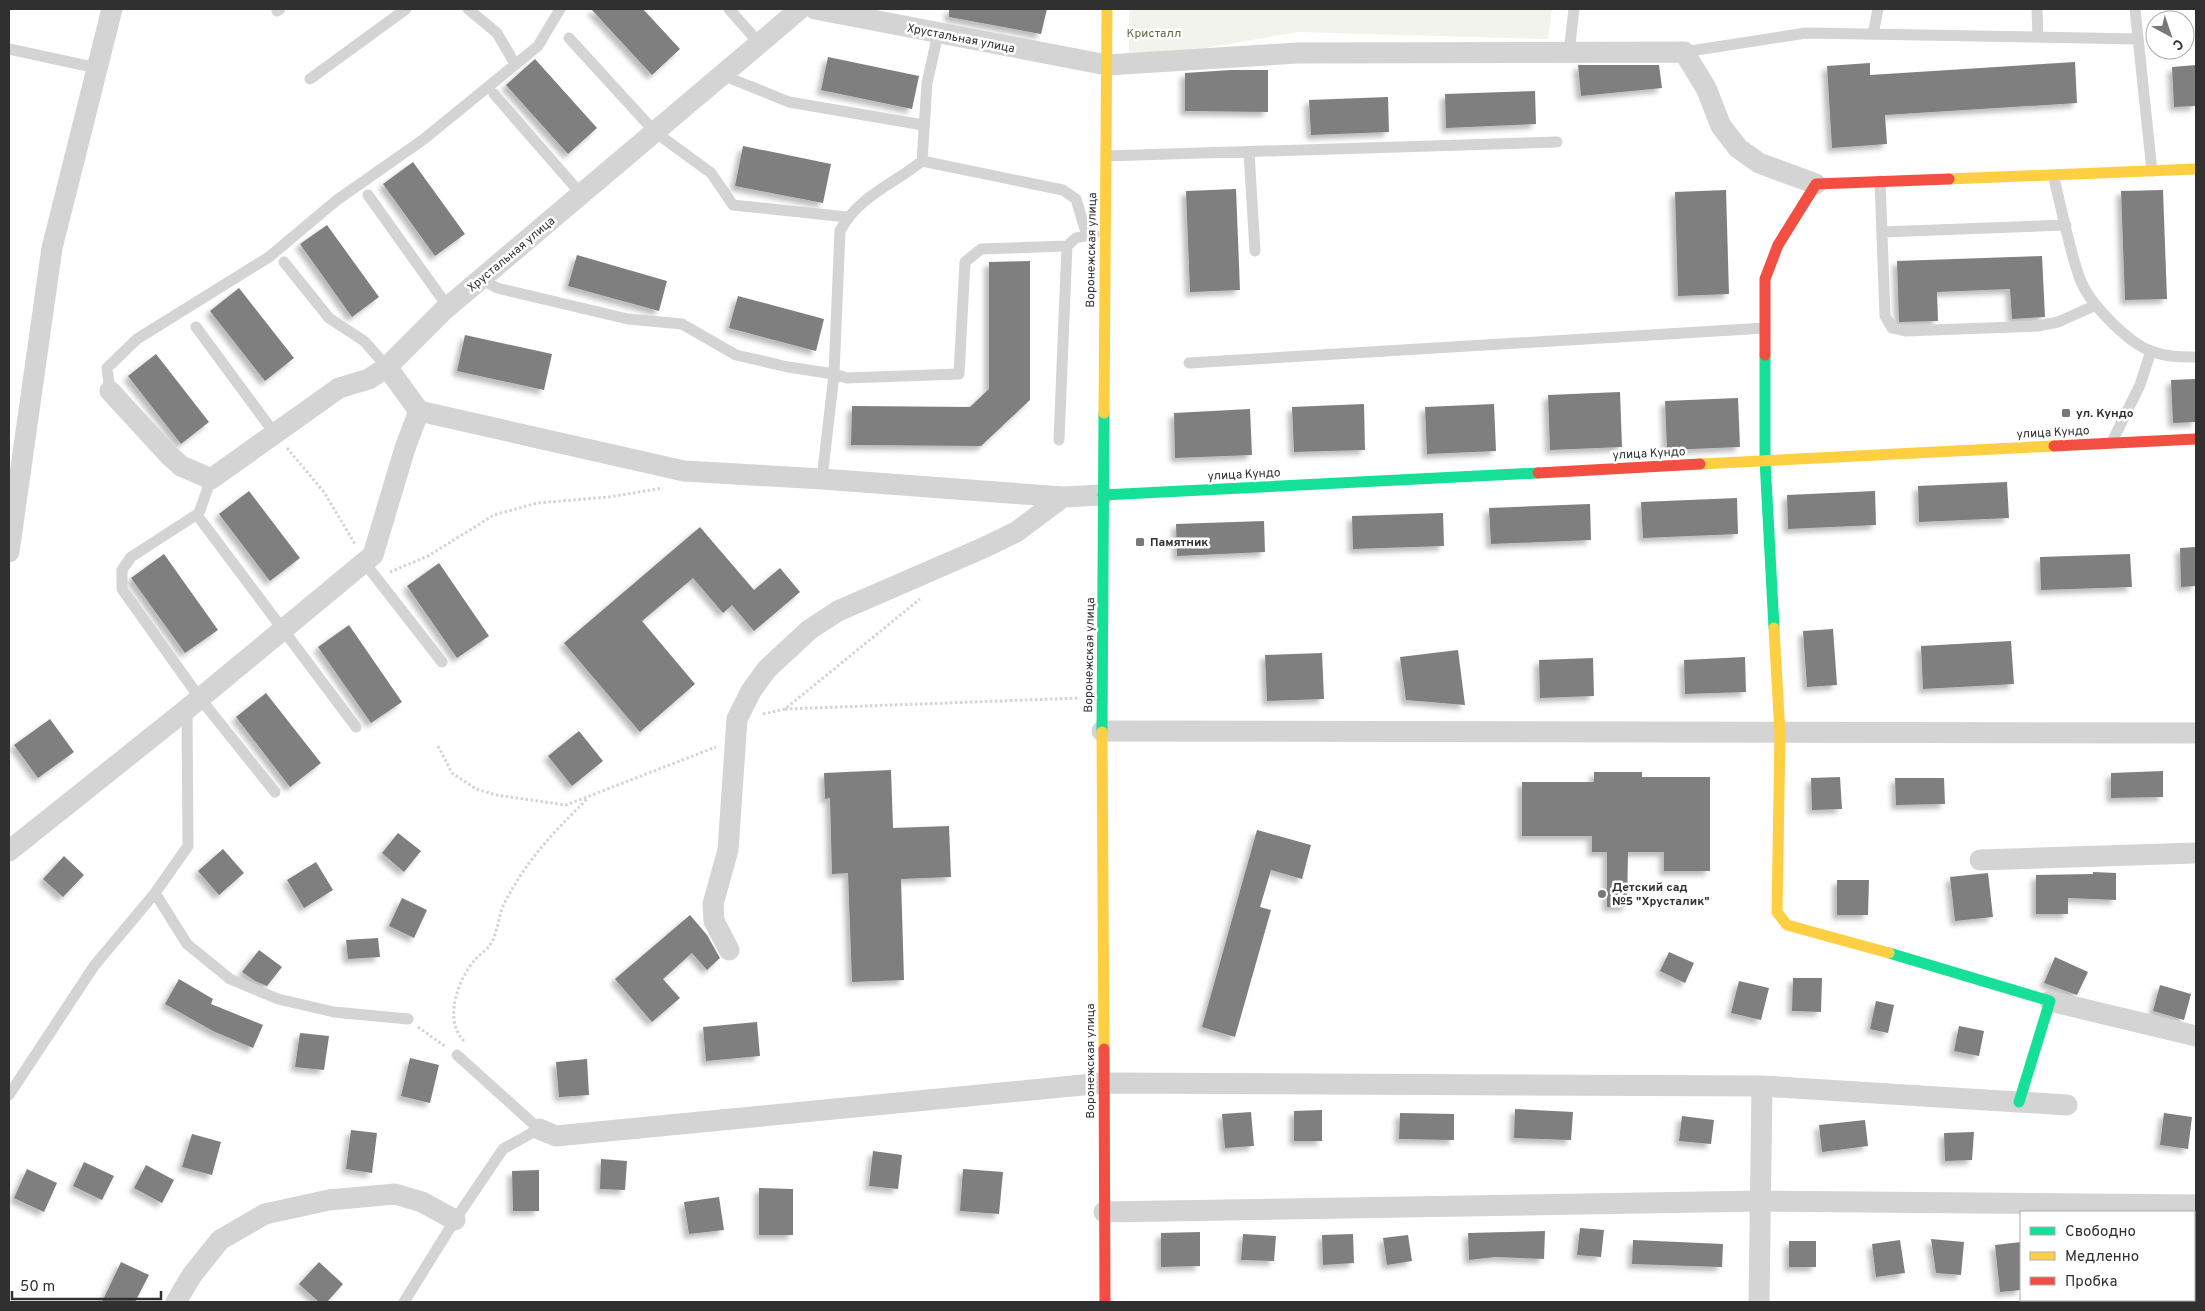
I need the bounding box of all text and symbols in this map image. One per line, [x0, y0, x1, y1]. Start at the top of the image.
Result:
north arrow [2145, 10, 2195, 60]
street label: Хрустальная улица [905, 21, 1016, 57]
park label: Кристалл [1127, 26, 1181, 42]
text: С [2168, 34, 2186, 53]
street label: Воронежская улица [1083, 192, 1101, 308]
street label: Хрустальная улица [465, 213, 559, 296]
place label: ул. Кундо [2076, 406, 2134, 422]
marker: ул. Кундо [2060, 407, 2072, 419]
street label: улица Кундо [2016, 423, 2090, 443]
street label: улица Кундо [1612, 444, 1686, 464]
street label: улица Кундо [1207, 465, 1281, 485]
place label: Памятник [1150, 535, 1208, 551]
marker: Памятник [1134, 536, 1146, 548]
street label: Воронежская улица [1081, 597, 1099, 713]
place label: Детский сад №5 "Хрусталик" [1612, 880, 1710, 910]
marker: Детский сад №5 "Хрусталик" [1596, 888, 1608, 900]
street label: Воронежская улица [1083, 1003, 1099, 1119]
legend [2020, 1211, 2195, 1301]
text: Свободно [2065, 1223, 2136, 1242]
text: Медленно [2065, 1248, 2139, 1267]
scale bar [12, 1268, 161, 1300]
text: Пробка [2065, 1273, 2117, 1292]
text: 50 m [20, 1278, 55, 1297]

